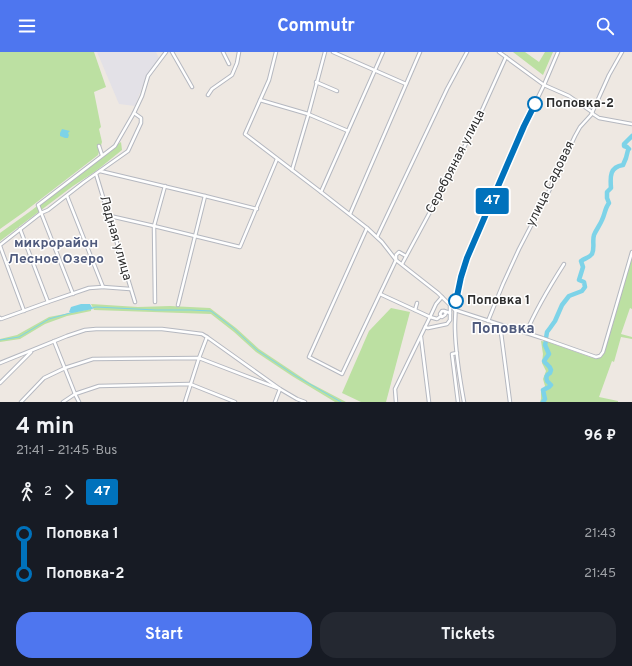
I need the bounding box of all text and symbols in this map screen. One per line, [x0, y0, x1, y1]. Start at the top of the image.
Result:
icon: menu [16, 15, 38, 37]
text: Commutr [277, 15, 355, 38]
icon: search [594, 15, 616, 37]
marker: Поповка-2 [527, 96, 543, 112]
place label: Поповка-2 [546, 96, 614, 112]
street label: Серебряная улица [423, 107, 489, 217]
street label: улица Садовая [523, 139, 579, 229]
line badge: 47 [474, 188, 510, 214]
text: 47 [484, 192, 500, 209]
street label: Ладная улица [95, 194, 135, 282]
district label: микрорайон Лесное Озеро [8, 235, 104, 268]
marker: Поповка 1 [448, 293, 464, 309]
place label: Поповка 1 [467, 293, 530, 309]
district label: Поповка [471, 320, 535, 339]
text: 4 min [16, 414, 74, 441]
text: 96 ₽ [584, 427, 616, 446]
text: 21:41 – 21:45 · Bus [16, 443, 117, 459]
icon: walk [16, 481, 38, 503]
icon: forward [58, 481, 80, 503]
text: 47 [94, 483, 110, 500]
text: 2 [44, 484, 52, 500]
text: Поповка 1 [46, 525, 119, 544]
text: 21:43 [584, 526, 616, 542]
text: Поповка-2 [46, 565, 124, 584]
text: 21:45 [584, 566, 616, 582]
button: Start [16, 612, 312, 658]
button: Tickets [320, 612, 616, 658]

